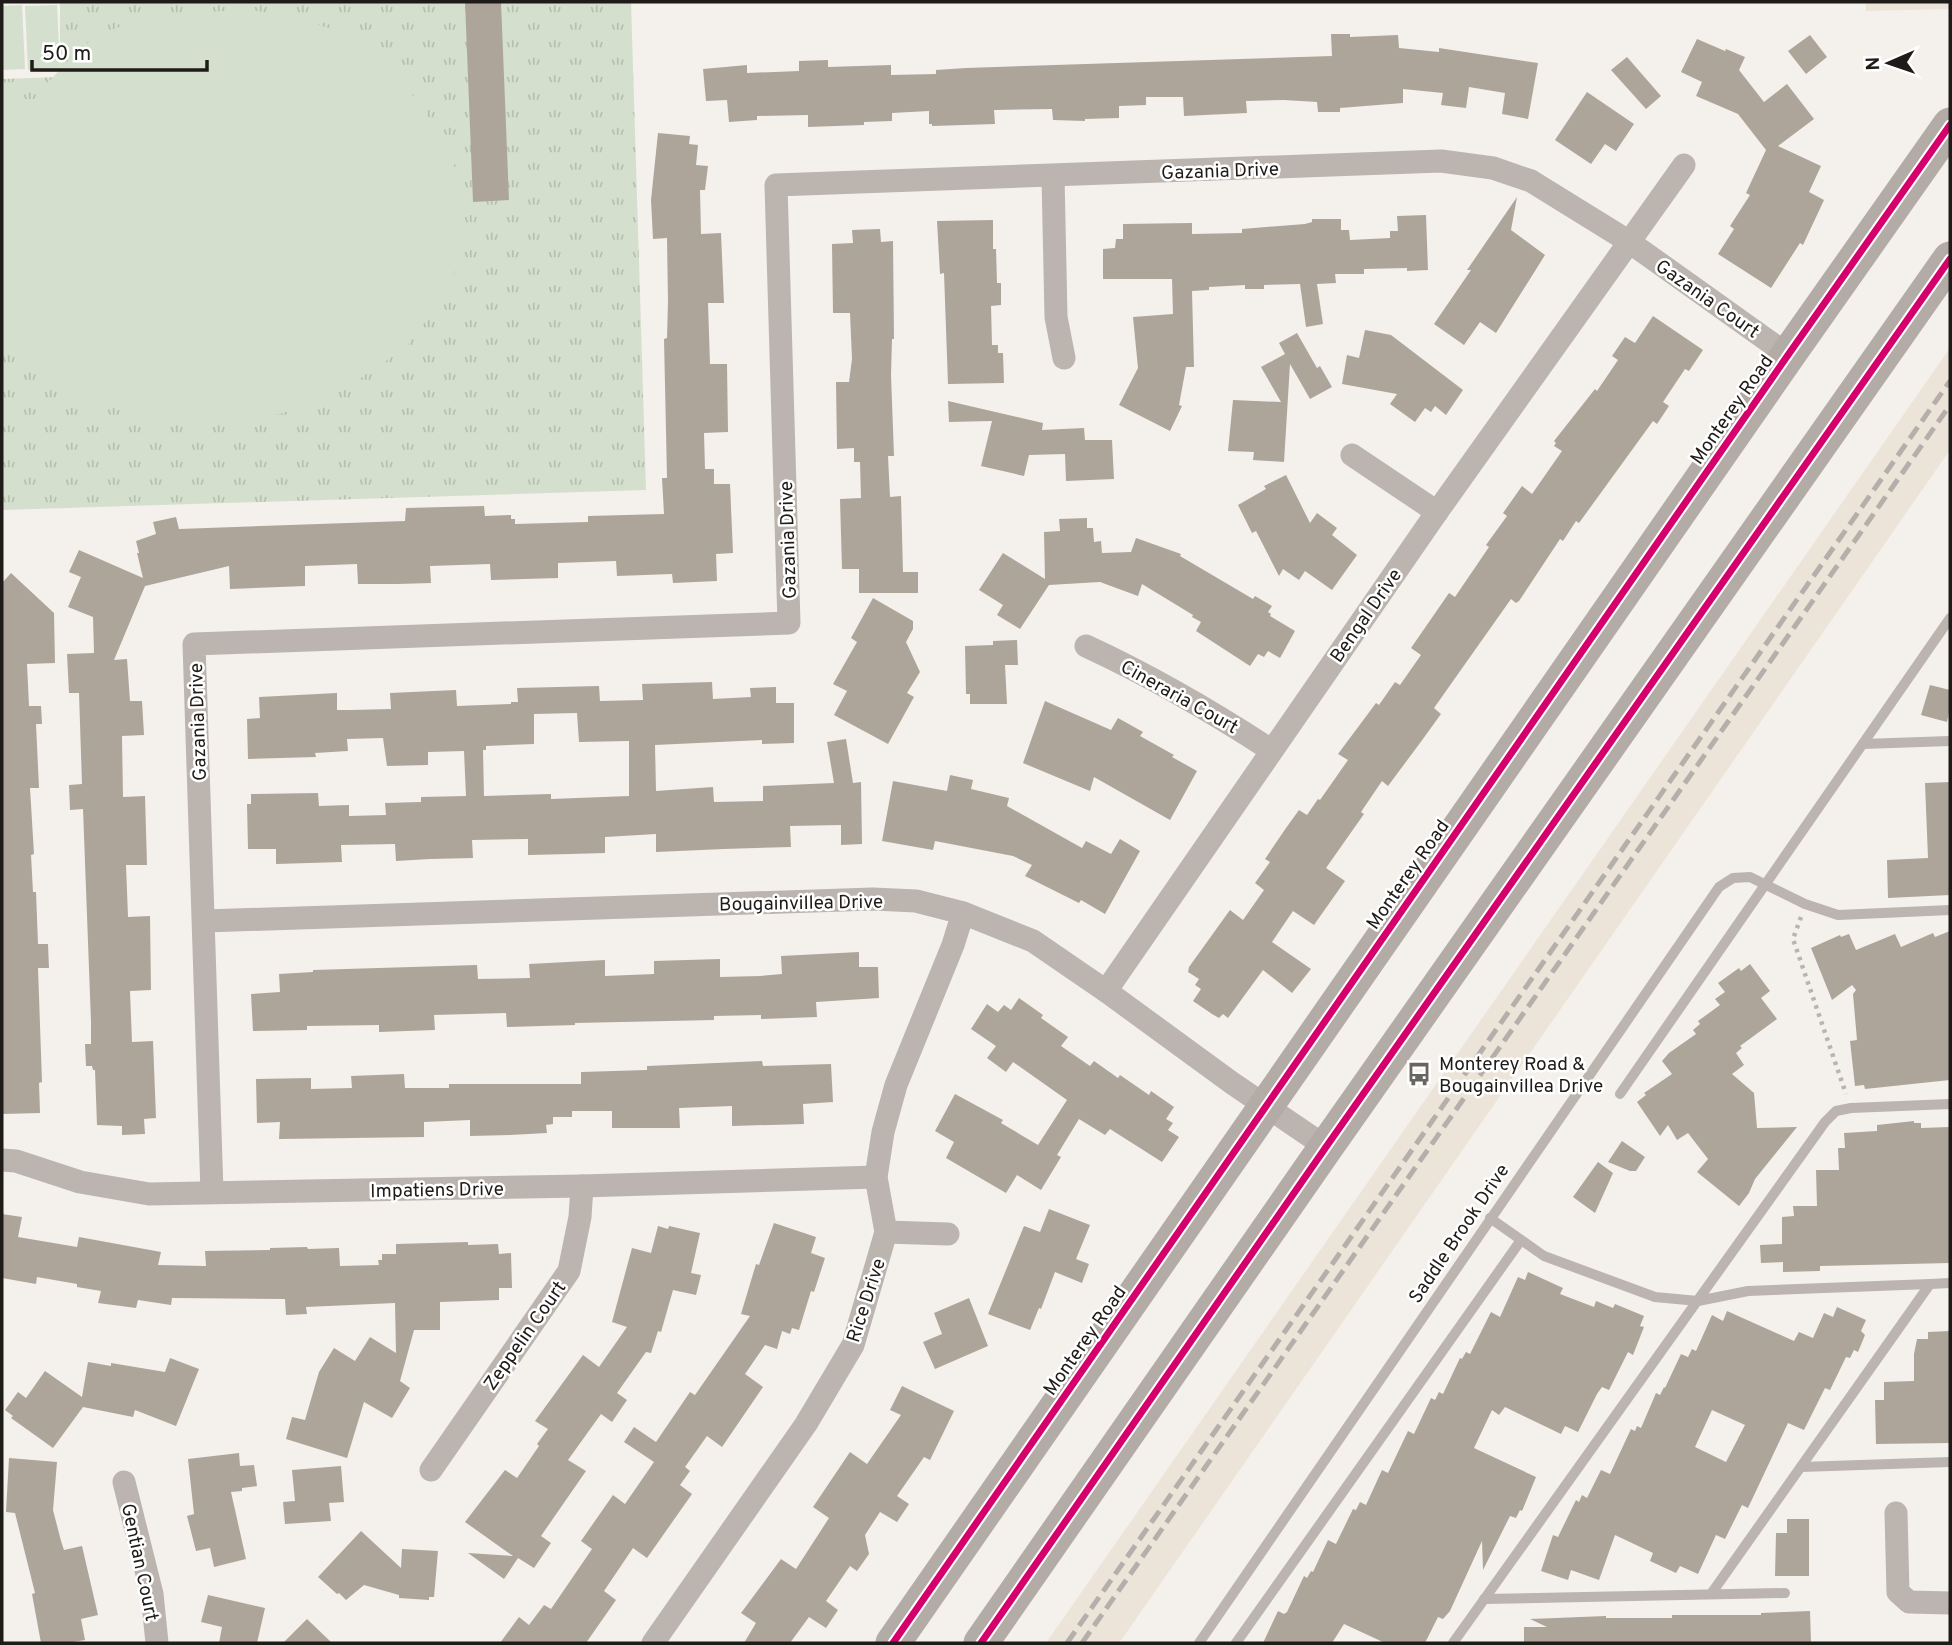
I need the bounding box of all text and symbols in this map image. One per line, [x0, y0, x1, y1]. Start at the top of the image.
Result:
scale bar [32, 28, 206, 72]
north arrow [1854, 28, 1924, 98]
text: 50 m [42, 41, 91, 68]
text: N [1862, 56, 1886, 71]
street label: Gazania Drive [1161, 158, 1279, 186]
street label: Gazania Court [1650, 255, 1764, 344]
street label: Monterey Road [1686, 350, 1779, 470]
street label: Gazania Drive [775, 481, 803, 599]
street label: Bengal Drive [1325, 564, 1408, 668]
street label: Cineraria Court [1116, 655, 1242, 740]
street label: Gazania Drive [185, 663, 213, 781]
street label: Monterey Road [1362, 815, 1455, 935]
street label: Bougainvillea Drive [719, 891, 883, 917]
place label: Monterey Road & Bougainvillea Drive [1439, 1053, 1603, 1099]
bus stop icon: Monterey Road & Bougainvillea Drive [1405, 1060, 1433, 1088]
street label: Saddle Brook Drive [1404, 1160, 1515, 1308]
street label: Impatiens Drive [370, 1178, 504, 1204]
street label: Rice Drive [842, 1256, 892, 1346]
street label: Zeppelin Court [479, 1277, 572, 1395]
street label: Monterey Road [1039, 1281, 1132, 1401]
street label: Gentian Court [115, 1501, 163, 1623]

